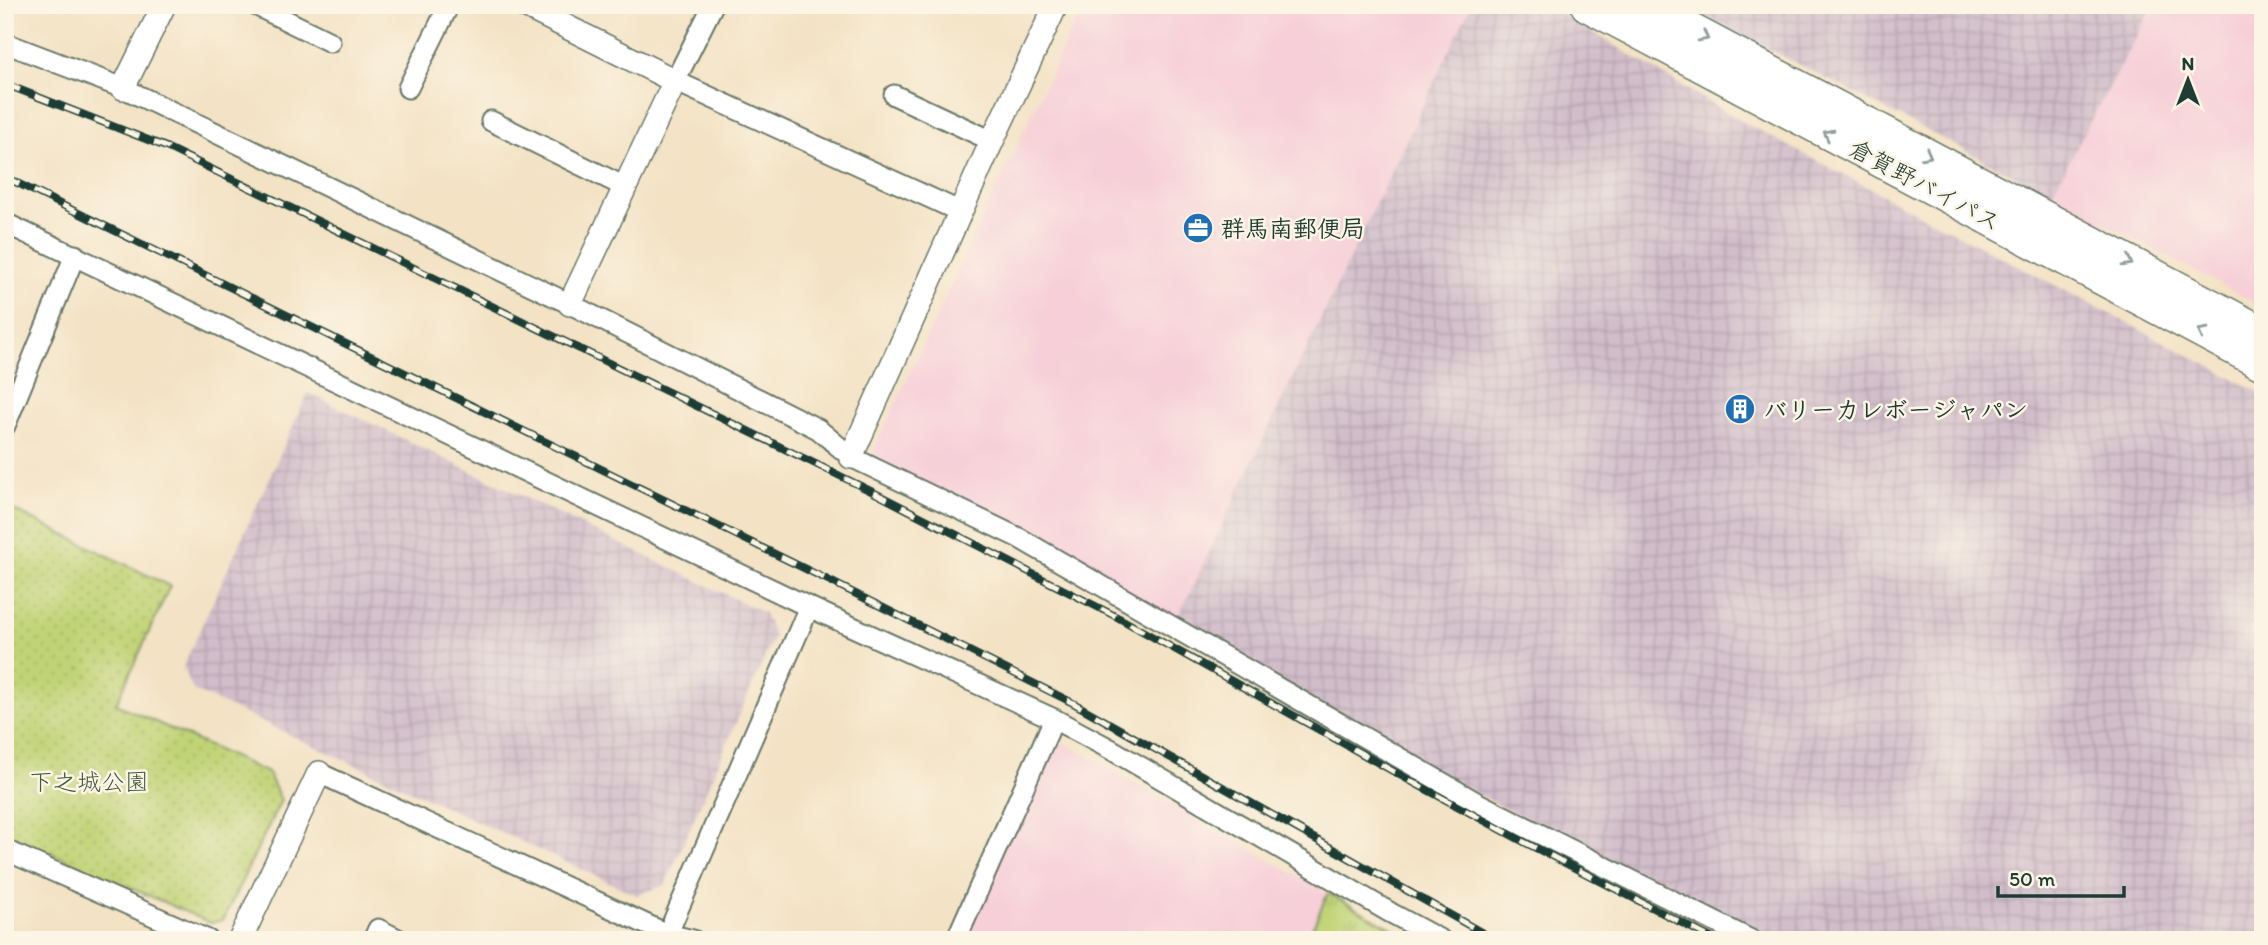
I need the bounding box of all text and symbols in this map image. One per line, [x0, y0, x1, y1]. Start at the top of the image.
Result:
one-way arrow [1697, 29, 1709, 42]
north arrow [2152, 46, 2222, 116]
text: N [2182, 52, 2194, 75]
one-way arrow [1823, 129, 1836, 142]
street label: 倉賀野バイパス [1844, 133, 2006, 237]
one-way arrow [1920, 147, 1932, 161]
office icon: 群馬南郵便局 [1181, 211, 1215, 245]
place label: 群馬南郵便局 [1221, 214, 1365, 243]
one-way arrow [2121, 254, 2133, 267]
one-way arrow [2197, 327, 2209, 341]
building icon: バリーカレボージャパン [1723, 392, 1757, 426]
place label: バリーカレボージャパン [1763, 395, 2028, 424]
park label: 下之城公園 [29, 767, 149, 796]
scale bar [1998, 854, 2124, 898]
text: 50 m [2009, 866, 2056, 891]

